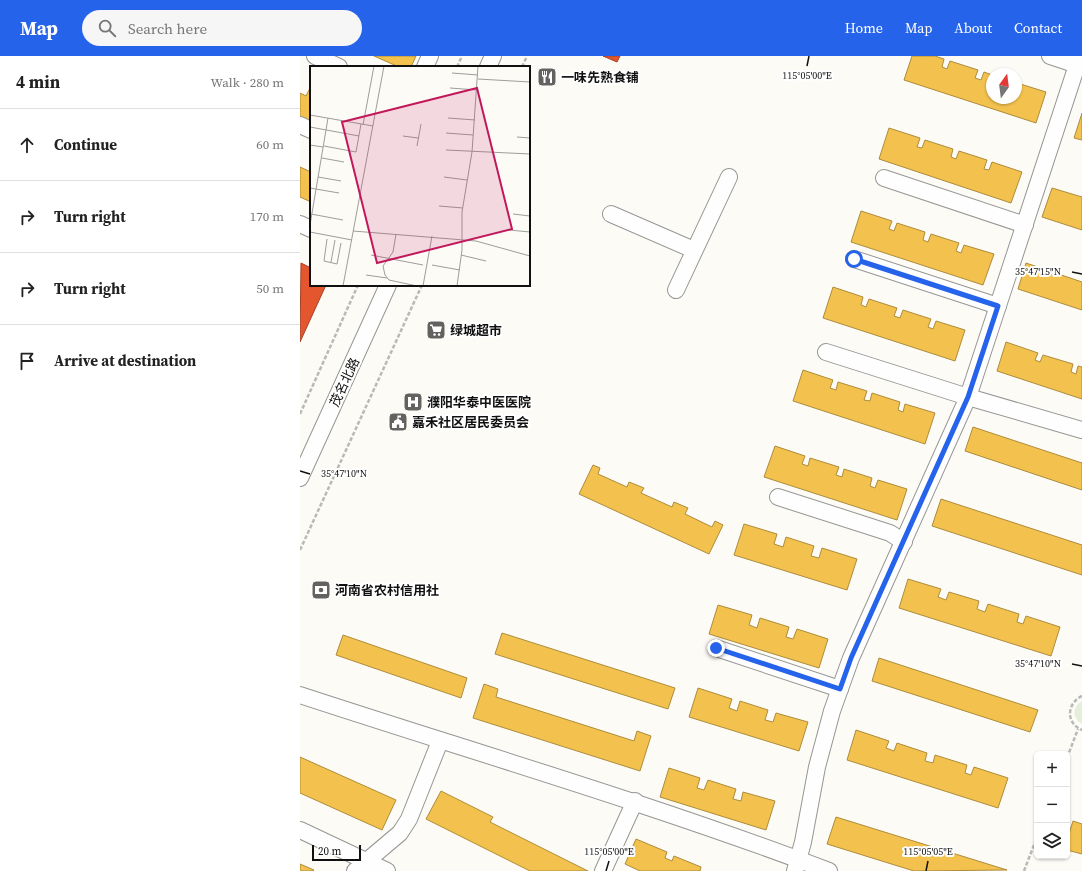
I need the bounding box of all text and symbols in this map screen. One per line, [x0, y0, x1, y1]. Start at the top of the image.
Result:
search box [82, 10, 362, 46]
text: Map [20, 15, 58, 41]
icon: search [96, 17, 118, 39]
text: Search here [128, 18, 207, 39]
text: Home [845, 18, 883, 38]
text: Map [905, 18, 932, 38]
text: About [954, 18, 992, 38]
text: Contact [1014, 18, 1062, 38]
inset map [310, 66, 530, 286]
restaurant icon: 一味先熟食铺 [536, 66, 558, 88]
north arrow [986, 68, 1022, 104]
place label: 一味先熟食铺 [561, 69, 639, 86]
text: 115°05'00"E [782, 69, 832, 82]
text: 4 min [16, 70, 60, 94]
text: Walk · 280 m [211, 74, 284, 91]
icon: ahead [16, 134, 38, 156]
text: Continue [54, 134, 117, 155]
text: 60 m [256, 136, 284, 153]
icon: right [16, 206, 38, 228]
text: Turn right [54, 206, 126, 227]
text: 170 m [250, 208, 284, 225]
route start [845, 250, 863, 268]
text: 35°47'15"N [1015, 265, 1061, 278]
icon: right [16, 278, 38, 300]
text: Turn right [54, 278, 126, 299]
text: 50 m [256, 280, 284, 297]
supermarket icon: 绿城超市 [425, 319, 447, 341]
place label: 绿城超市 [450, 322, 502, 339]
icon: arrive [16, 350, 38, 372]
text: Arrive at destination [54, 350, 196, 371]
street label: 茂名北路 [326, 355, 363, 409]
hospital icon: 濮阳华泰中医医院 [402, 391, 424, 413]
place label: 濮阳华泰中医医院 [427, 394, 531, 411]
public building icon: 嘉禾社区居民委员会 [387, 411, 409, 433]
place label: 嘉禾社区居民委员会 [412, 414, 529, 431]
text: 35°47'10"N [321, 467, 367, 480]
bank icon: 河南省农村信用社 [310, 579, 332, 601]
place label: 河南省农村信用社 [335, 582, 439, 599]
route end [707, 639, 725, 657]
text: 35°47'10"N [1015, 657, 1061, 670]
map controls [1034, 751, 1070, 859]
button: + [1034, 751, 1070, 787]
button: − [1034, 787, 1070, 823]
button: layers [1034, 823, 1070, 859]
scale bar [312, 843, 361, 862]
text: 20 m [318, 844, 341, 859]
text: 115°05'00"E [584, 845, 634, 858]
text: 115°05'05"E [903, 845, 953, 858]

